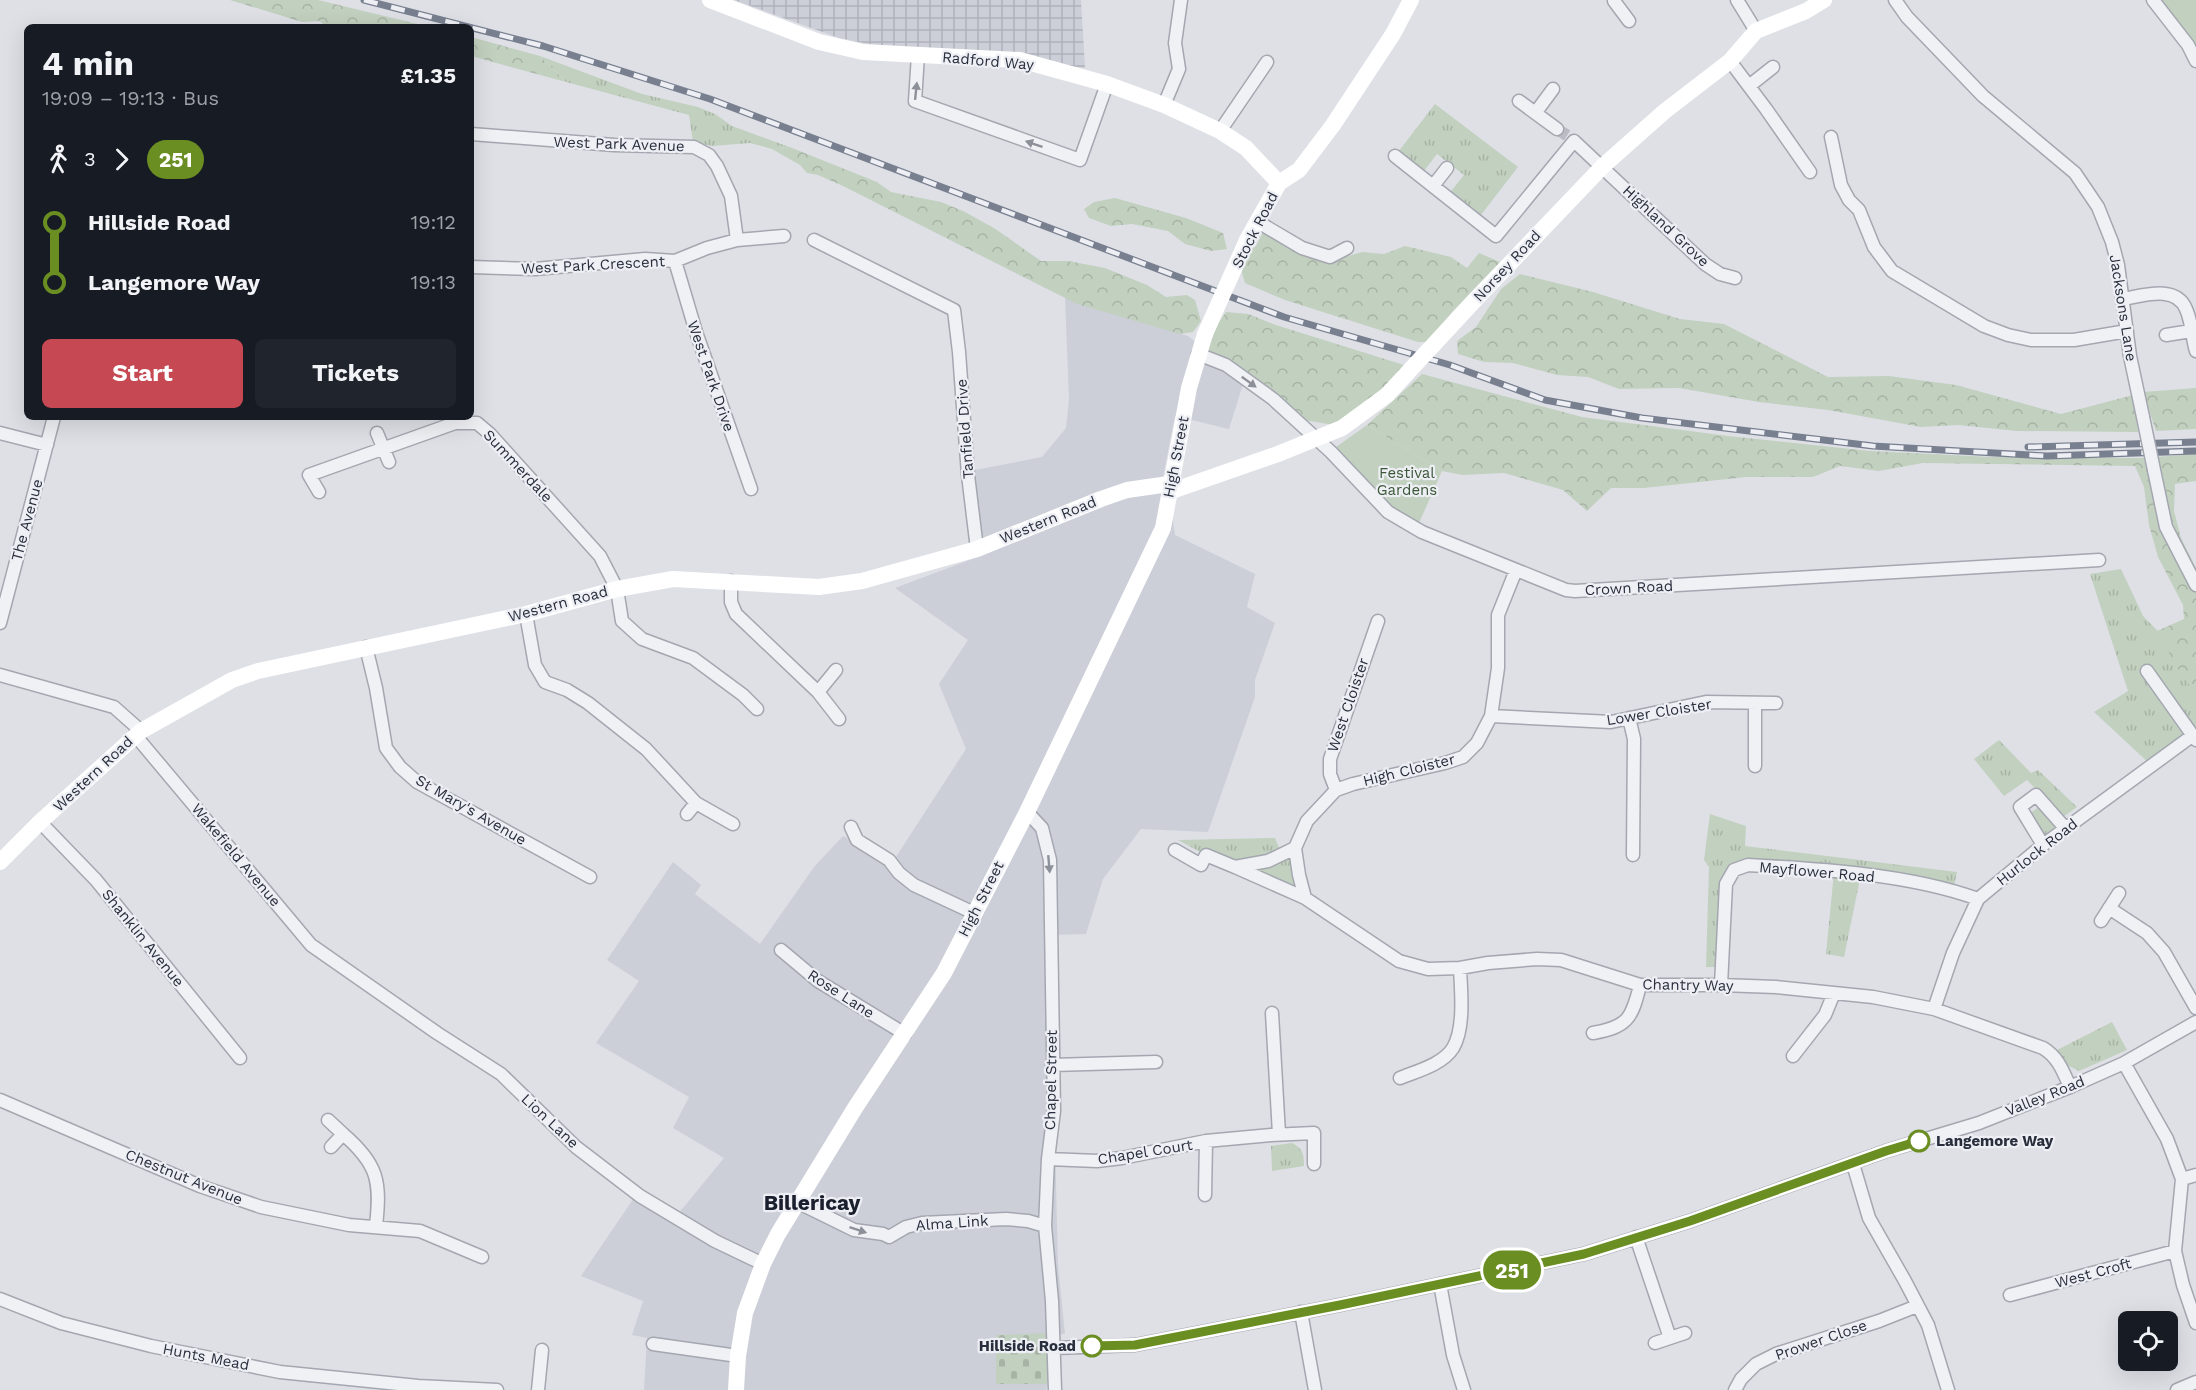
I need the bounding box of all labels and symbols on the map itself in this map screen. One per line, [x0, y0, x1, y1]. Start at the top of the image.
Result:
street label: Radford Way [941, 48, 1035, 74]
one-way arrow [911, 81, 921, 100]
street label: West Park Avenue [553, 133, 685, 155]
one-way arrow [1025, 138, 1043, 148]
street label: Highland Grove [1619, 181, 1713, 271]
street label: Stock Road [1228, 189, 1282, 271]
street label: Norsey Road [1469, 227, 1545, 305]
street label: West Park Crescent [521, 252, 666, 278]
street label: Jacksons Lane [2106, 253, 2140, 363]
street label: West Park Drive [684, 318, 738, 434]
one-way arrow [1241, 376, 1257, 388]
street label: Tanfield Drive [953, 378, 977, 480]
street label: High Street [1159, 414, 1193, 499]
street label: Summerdale [480, 426, 556, 506]
park label: Festival Gardens [1377, 464, 1437, 499]
street label: The Avenue [7, 477, 47, 563]
street label: Western Road [997, 492, 1099, 548]
street label: Crown Road [1584, 577, 1674, 599]
street label: Western Road [506, 582, 610, 626]
street label: West Cloister [1323, 655, 1373, 755]
street label: Lower Cloister [1605, 695, 1713, 729]
street label: Western Road [49, 732, 137, 816]
street label: High Cloister [1361, 750, 1457, 790]
street label: St Mary's Avenue [412, 771, 530, 849]
street label: Wakefield Avenue [188, 800, 284, 910]
street label: Hurlock Road [1993, 815, 2081, 889]
one-way arrow [1044, 854, 1054, 873]
street label: High Street [954, 858, 1008, 940]
street label: Mayflower Road [1758, 858, 1876, 886]
street label: Shanklin Avenue [98, 885, 188, 991]
street label: Rose Lane [804, 966, 878, 1022]
street label: Chantry Way [1642, 975, 1734, 995]
street label: Chapel Street [1041, 1029, 1061, 1130]
street label: Valley Road [2003, 1072, 2087, 1120]
street label: Lion Lane [518, 1090, 582, 1152]
marker: Langemore Way [1908, 1130, 1930, 1152]
place label: Langemore Way [1936, 1132, 2054, 1150]
street label: Chapel Court [1096, 1136, 1194, 1168]
street label: Chestnut Avenue [123, 1145, 245, 1209]
district label: Billericay [764, 1190, 861, 1215]
street label: Alma Link [915, 1211, 989, 1235]
one-way arrow [849, 1226, 867, 1235]
line badge: 251 [1478, 1250, 1546, 1290]
street label: West Croft [2053, 1254, 2134, 1292]
street label: Prower Close [1773, 1316, 1869, 1364]
marker: Hillside Road [1081, 1335, 1103, 1357]
place label: Hillside Road [979, 1337, 1076, 1355]
street label: Hunts Mead [161, 1340, 251, 1374]

